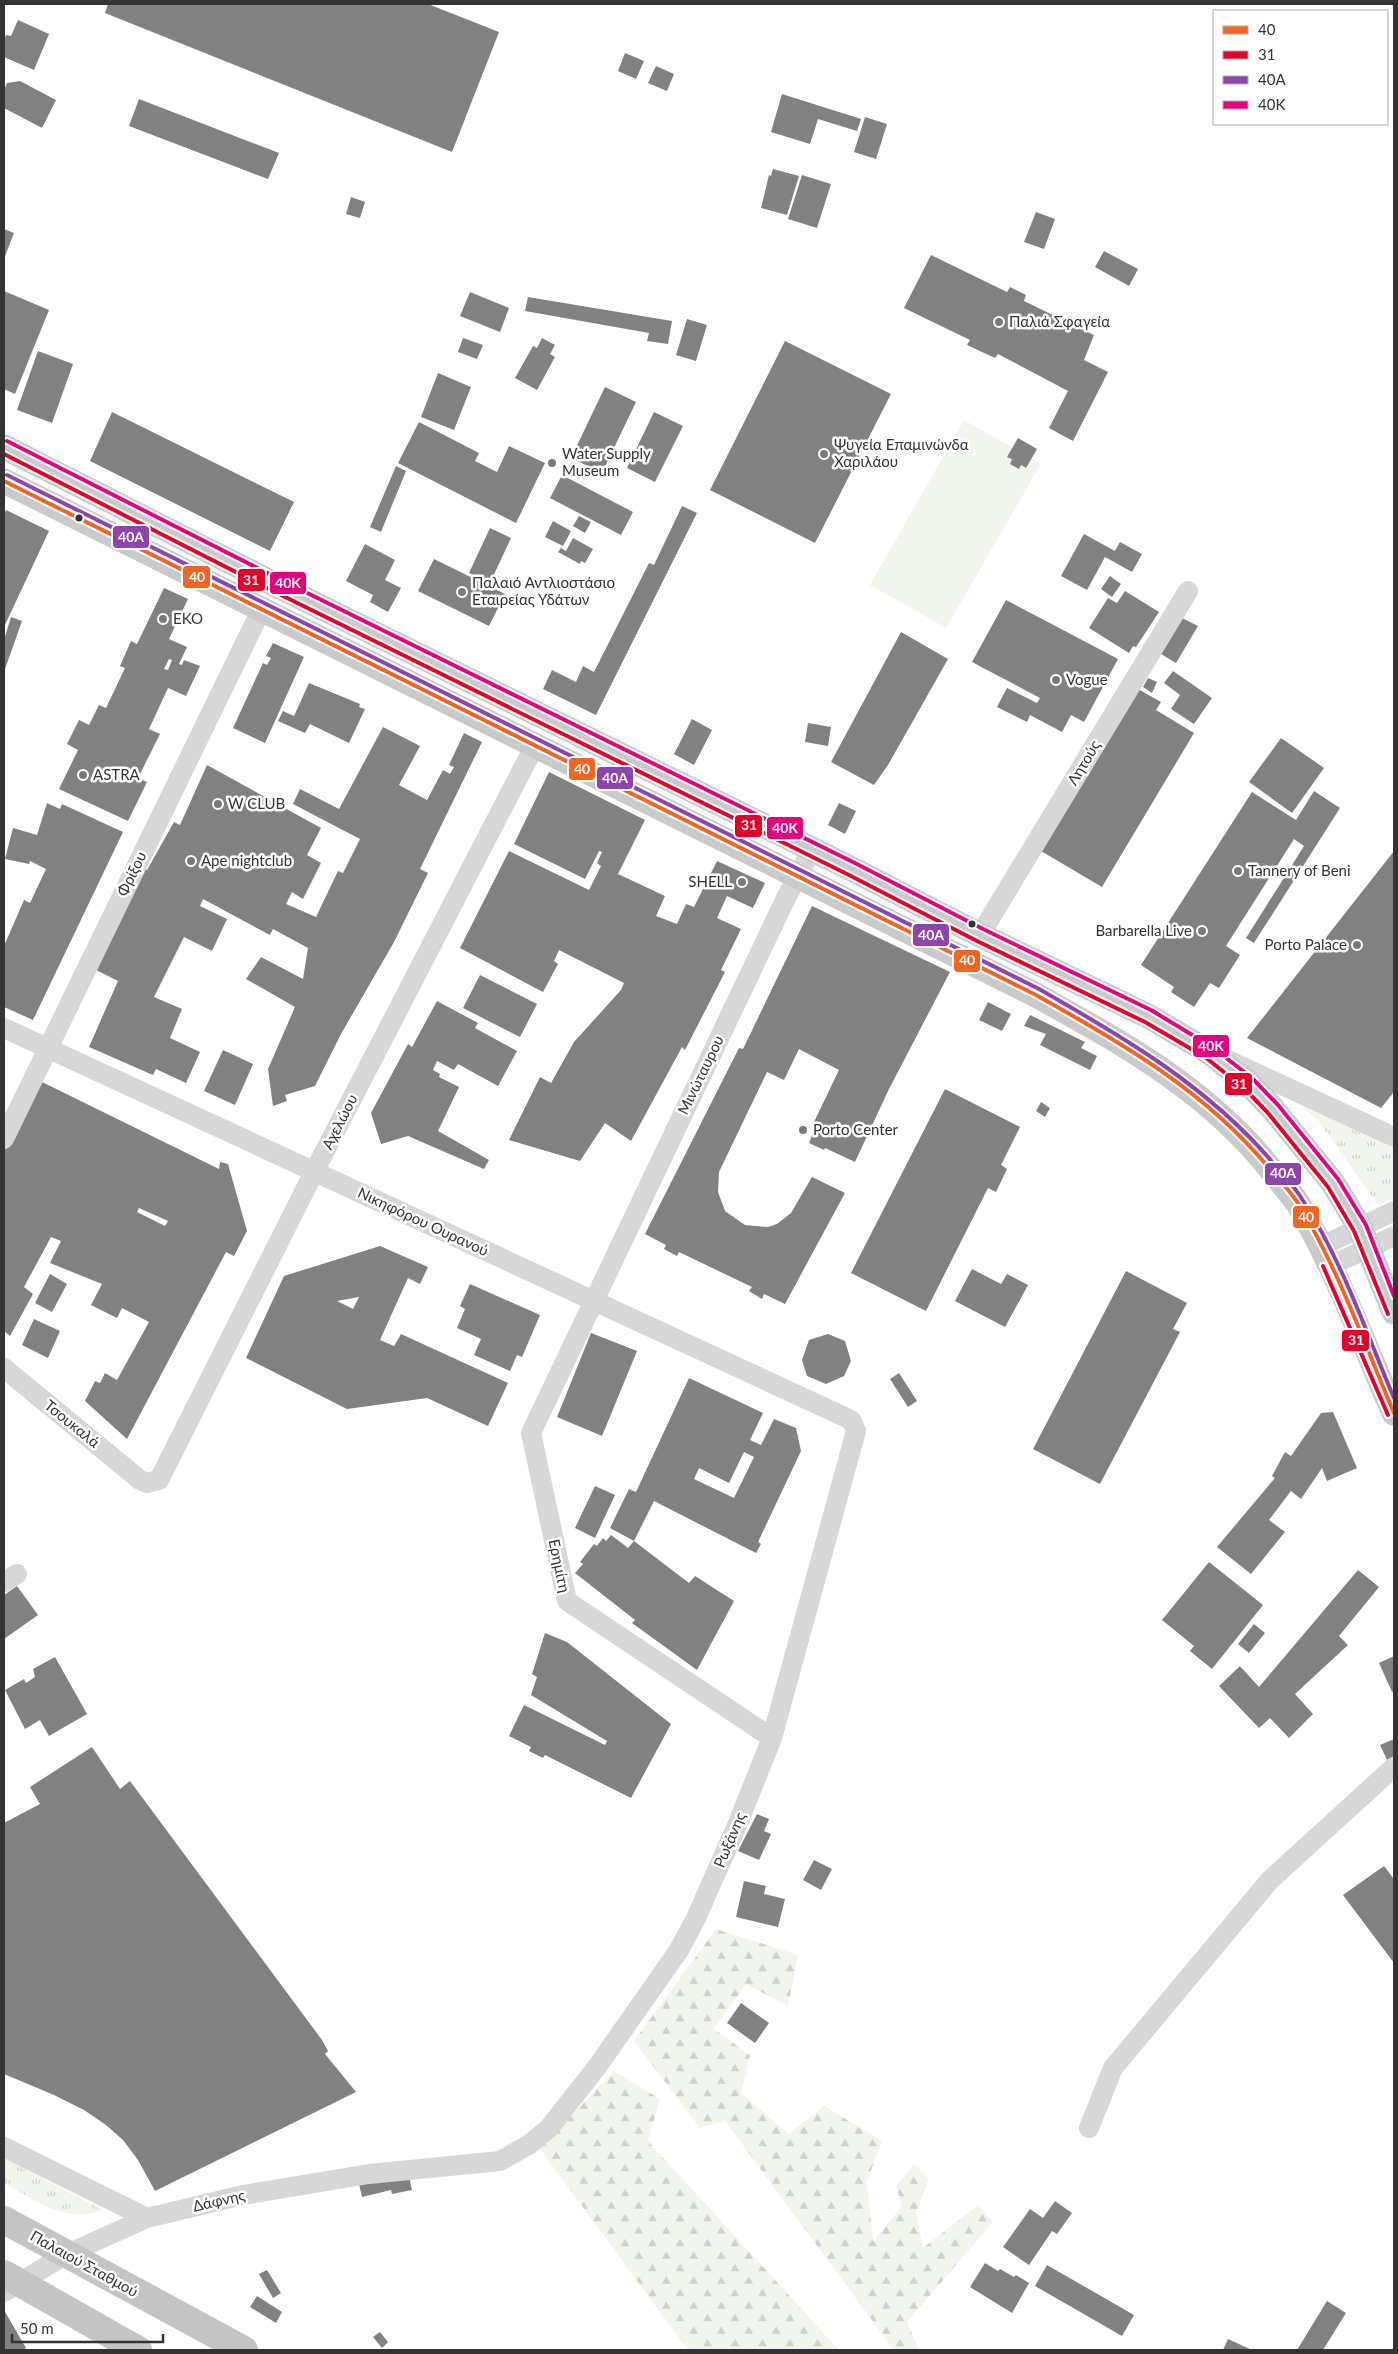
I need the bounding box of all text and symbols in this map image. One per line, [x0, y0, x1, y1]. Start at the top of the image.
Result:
legend [1213, 10, 1388, 125]
text: 40 [1258, 20, 1276, 38]
text: 31 [1258, 45, 1275, 63]
text: 40Α [1258, 70, 1286, 88]
text: 40Κ [1258, 95, 1285, 113]
place label: Παλιά Σφαγεία [1009, 312, 1110, 330]
marker: Παλιά Σφαγεία [993, 316, 1005, 328]
place label: Ψυγεία Επαμινώνδα Χαριλάου [834, 435, 969, 470]
place label: Water Supply Museum [562, 444, 651, 479]
marker: Ψυγεία Επαμινώνδα Χαριλάου [818, 448, 830, 460]
marker: Water Supply Museum [546, 457, 558, 469]
unlabelled marker [74, 513, 84, 523]
line badge: 40Α [112, 525, 150, 549]
text: 40Α [118, 528, 144, 545]
line badge: 40 [182, 565, 211, 589]
text: 40 [189, 568, 205, 585]
line badge: 31 [237, 568, 266, 592]
text: 31 [243, 571, 259, 588]
line badge: 40Κ [269, 571, 307, 595]
place label: Παλαιό Αντλιοστάσιο Εταιρείας Υδάτων [472, 573, 615, 608]
text: 40Κ [275, 574, 301, 591]
marker: Παλαιό Αντλιοστάσιο Εταιρείας Υδάτων [456, 586, 468, 598]
place label: EKO [173, 609, 203, 627]
marker: EKO [157, 613, 169, 625]
place label: Vogue [1066, 670, 1108, 688]
marker: Vogue [1050, 674, 1062, 686]
street label: Λητούς [1063, 737, 1103, 788]
line badge: 40 [568, 757, 596, 781]
text: 40 [574, 760, 590, 777]
place label: ASTRA [93, 765, 141, 783]
line badge: 40Α [596, 766, 634, 790]
marker: ASTRA [77, 769, 89, 781]
text: 40Α [602, 769, 628, 786]
place label: W CLUB [228, 794, 285, 812]
marker: W CLUB [212, 798, 224, 810]
line badge: 31 [734, 814, 763, 838]
text: 31 [741, 816, 757, 833]
line badge: 40Κ [766, 816, 804, 840]
text: 40Κ [772, 819, 798, 836]
street label: Φρίξου [113, 848, 150, 899]
place label: Ape nightclub [201, 851, 292, 869]
marker: Ape nightclub [185, 855, 197, 867]
place label: Tannery of Beni [1248, 861, 1351, 879]
marker: Tannery of Beni [1232, 865, 1244, 877]
place label: SHELL [688, 872, 732, 890]
marker: SHELL [736, 876, 748, 888]
unlabelled marker [967, 919, 977, 929]
place label: Barbarella Live [1095, 921, 1192, 939]
line badge: 40Α [912, 923, 950, 947]
marker: Barbarella Live [1196, 925, 1208, 937]
text: 40Α [918, 926, 944, 943]
place label: Porto Palace [1265, 935, 1347, 953]
marker: Porto Palace [1351, 939, 1363, 951]
line badge: 40 [953, 949, 981, 973]
text: 40 [959, 951, 975, 968]
street label: Μινώταυρου [673, 1032, 727, 1117]
line badge: 40Κ [1192, 1034, 1230, 1058]
text: 40Κ [1198, 1037, 1224, 1054]
line badge: 31 [1224, 1072, 1253, 1096]
text: 31 [1231, 1075, 1247, 1092]
street label: Αχελώου [318, 1091, 361, 1152]
place label: Porto Center [813, 1120, 899, 1138]
marker: Porto Center [797, 1124, 809, 1136]
line badge: 40Α [1264, 1162, 1302, 1186]
text: 40Α [1270, 1164, 1296, 1181]
street label: Νικηφόρου Ουρανού [355, 1183, 492, 1259]
line badge: 40 [1292, 1205, 1320, 1229]
text: 40 [1298, 1208, 1314, 1225]
line badge: 31 [1341, 1329, 1370, 1352]
text: 31 [1348, 1331, 1364, 1348]
street label: Τσουκαλά [41, 1396, 104, 1451]
street label: Ερημίτη [546, 1537, 574, 1594]
street label: Ρωξάνης [709, 1809, 750, 1870]
street label: Δάφνης [191, 2185, 247, 2215]
street label: Παλαιού Σταθμού [28, 2226, 141, 2300]
scale bar [12, 2312, 164, 2344]
text: 50 m [20, 2319, 54, 2337]

